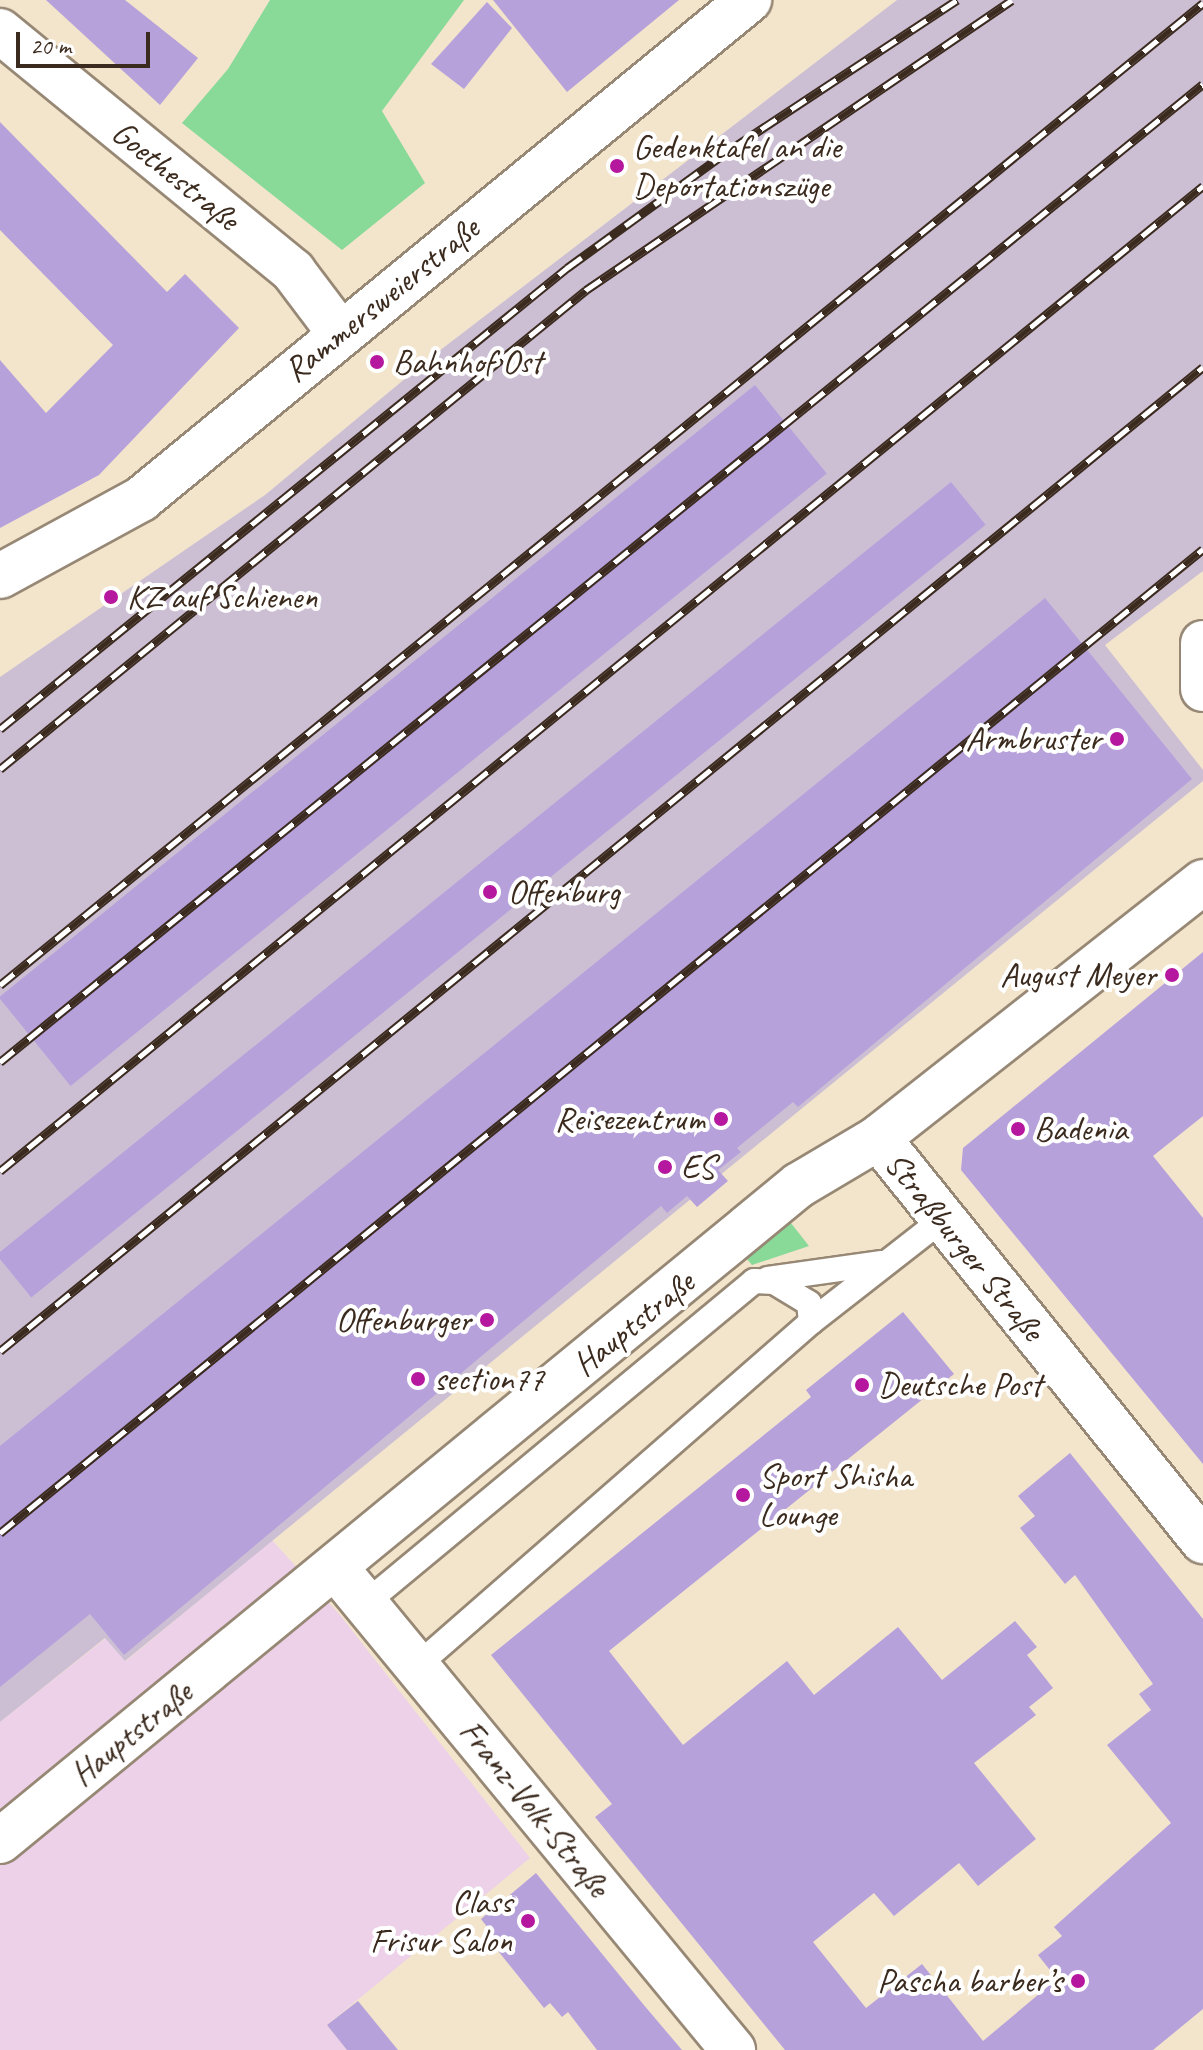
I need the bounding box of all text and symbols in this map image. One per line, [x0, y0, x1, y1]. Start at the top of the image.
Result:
scale bar [20, 16, 154, 66]
text: 20 m [30, 31, 71, 61]
street label: Goethestraße [104, 111, 248, 239]
place label: Gedenktafel an die Deportationszüge [633, 126, 842, 206]
marker: Gedenktafel an die Deportationszüge [608, 157, 626, 175]
street label: Rammersweierstraße [275, 208, 487, 390]
place label: Bahnhof Ost [393, 342, 542, 382]
marker: Bahnhof Ost [368, 353, 386, 371]
place label: KZ auf Schienen [127, 577, 318, 617]
marker: KZ auf Schienen [102, 588, 120, 606]
place label: Armbruster [965, 719, 1101, 759]
marker: Armbruster [1108, 730, 1126, 748]
place label: Offenburg [508, 872, 620, 912]
marker: Offenburg [479, 881, 501, 903]
place label: August Meyer [1001, 955, 1156, 995]
marker: August Meyer [1163, 966, 1181, 984]
place label: Reisezentrum [555, 1099, 705, 1139]
place label: Badenia [1034, 1109, 1127, 1149]
marker: Reisezentrum [712, 1110, 730, 1128]
marker: Badenia [1009, 1120, 1027, 1138]
street label: Straßburger Straße [876, 1143, 1054, 1349]
place label: ES [681, 1147, 714, 1187]
marker: ES [656, 1158, 674, 1176]
street label: Hauptstraße [564, 1262, 702, 1384]
place label: Offenburger [336, 1300, 471, 1340]
marker: Offenburger [478, 1311, 496, 1329]
place label: section77 [434, 1359, 544, 1399]
place label: Deutsche Post [878, 1365, 1042, 1405]
marker: section77 [409, 1370, 427, 1388]
marker: Deutsche Post [853, 1376, 871, 1394]
place label: Sport Shisha Lounge [759, 1455, 912, 1534]
marker: Sport Shisha Lounge [734, 1486, 752, 1504]
street label: Hauptstraße [62, 1672, 200, 1794]
street label: Franz-Volk-Straße [451, 1711, 619, 1905]
place label: Class Frisur Salon [369, 1881, 512, 1960]
marker: Class Frisur Salon [519, 1912, 537, 1930]
place label: Pascha barber’s [877, 1961, 1062, 2001]
marker: Pascha barber’s [1069, 1972, 1087, 1990]

